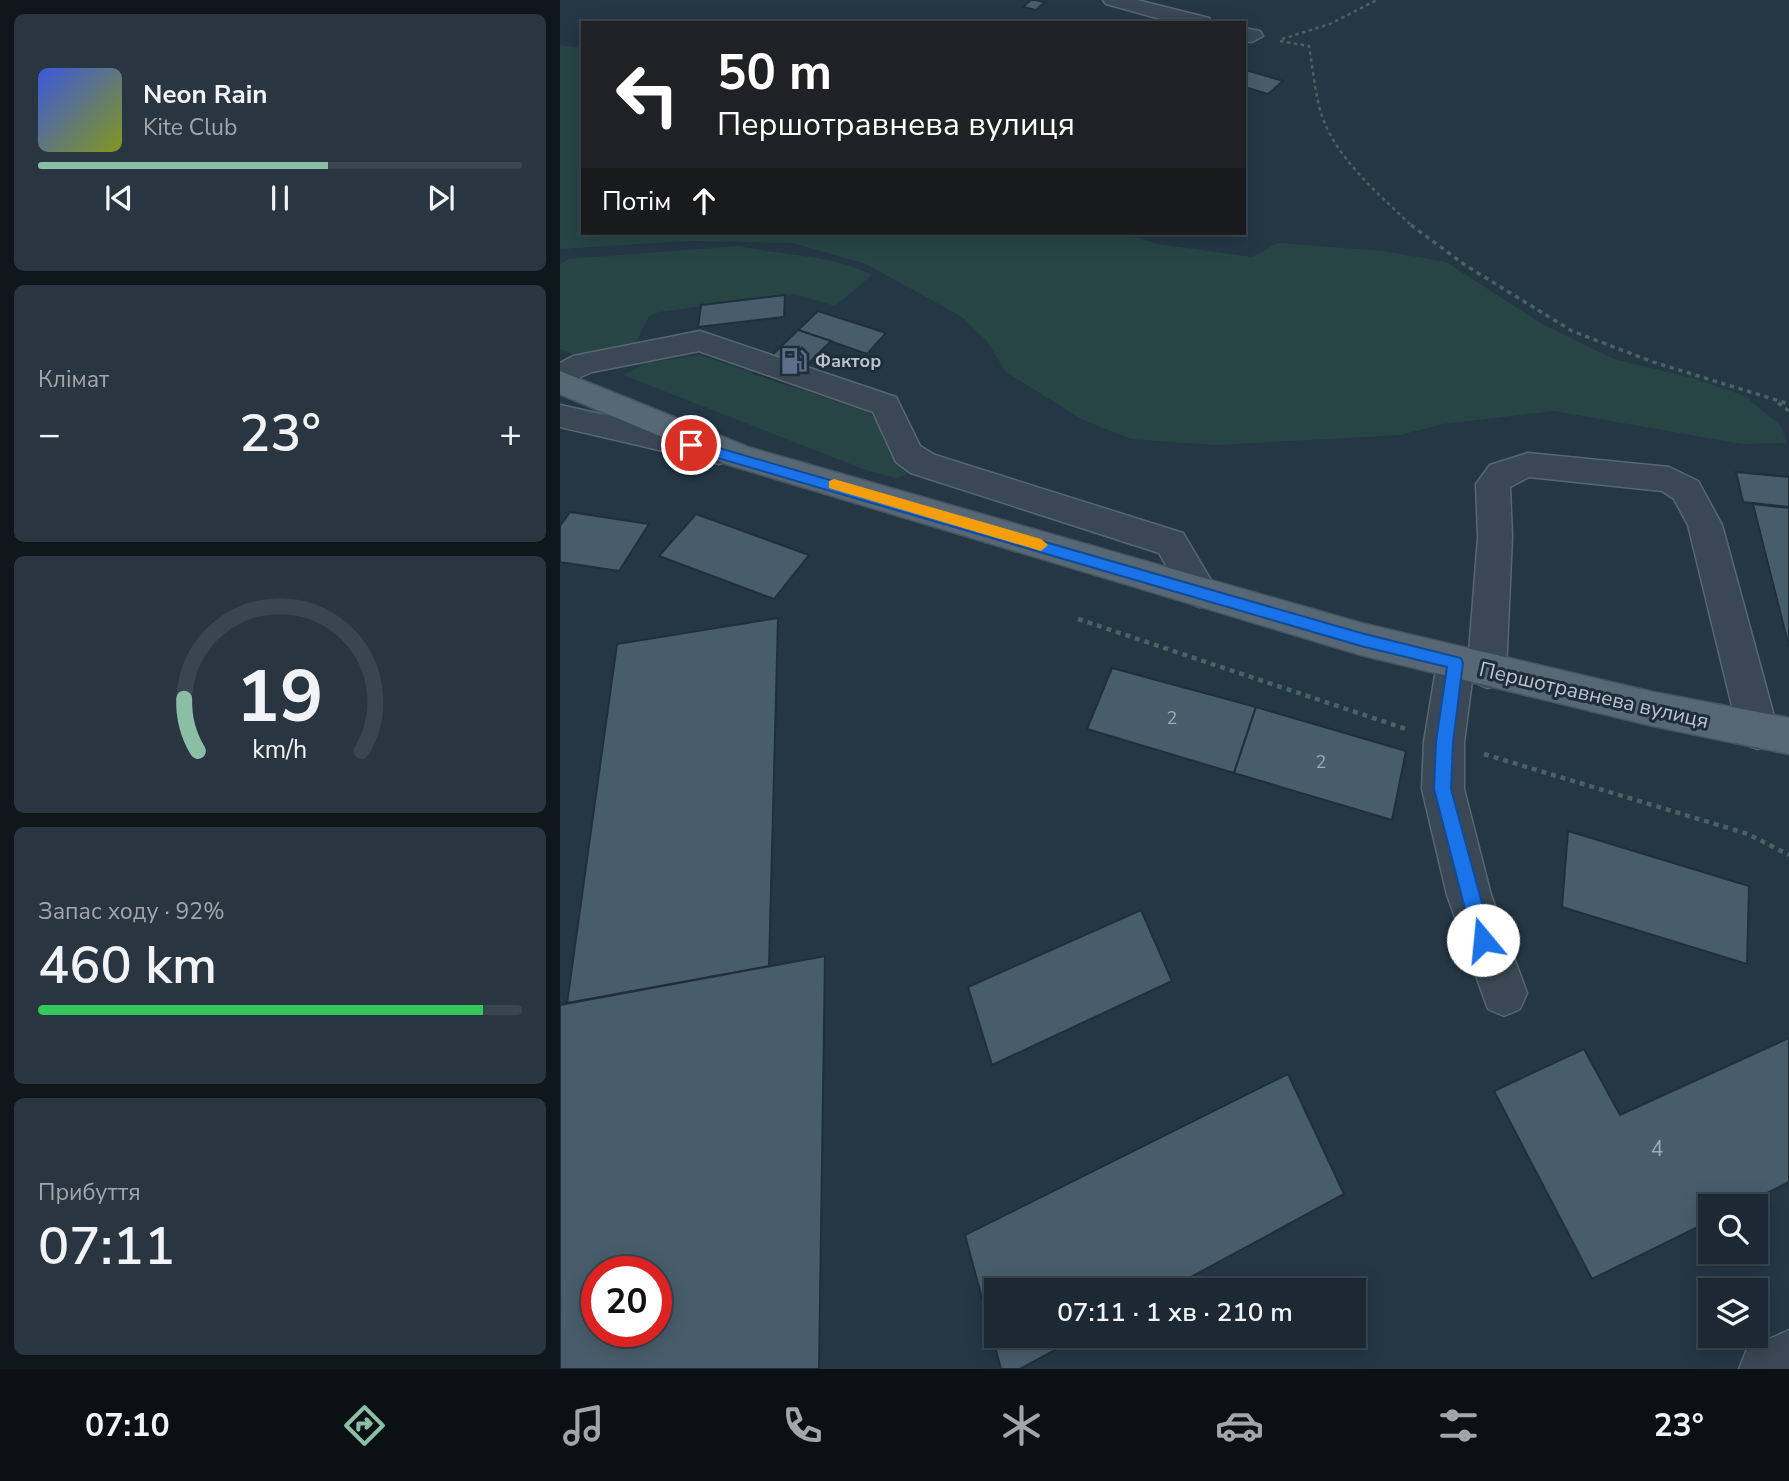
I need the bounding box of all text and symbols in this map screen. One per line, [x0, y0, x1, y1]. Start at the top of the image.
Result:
text: 50 m [717, 39, 832, 106]
icon: left [602, 49, 693, 140]
text: Neon Rain [143, 77, 268, 112]
text: Першотравнева вулиця [717, 103, 1075, 146]
text: Kite Club [143, 112, 237, 143]
icon: previous [100, 179, 138, 217]
icon: pause [261, 179, 299, 217]
icon: next [422, 179, 460, 217]
icon: ahead [685, 182, 723, 220]
text: Потім [602, 184, 671, 219]
fuel station icon: Фактор [779, 346, 809, 376]
place label: Фактор [815, 349, 881, 373]
text: Клімат [38, 364, 109, 395]
text: 23° [239, 398, 321, 469]
text: − [38, 409, 61, 460]
text: + [499, 409, 522, 460]
pin [661, 415, 721, 475]
icon: arrive [672, 426, 710, 464]
text: 19 [236, 647, 324, 747]
street label: Першотравнева вулиця [1476, 655, 1712, 735]
house number: 2 [1167, 706, 1177, 730]
text: km/h [252, 732, 308, 766]
house number: 2 [1316, 750, 1326, 774]
text: Запас ходу · 92% [38, 896, 225, 927]
position arrow [1446, 903, 1520, 977]
text: 460 km [38, 930, 217, 1001]
house number: 4 [1651, 1135, 1663, 1163]
text: Прибуття [38, 1177, 141, 1208]
map controls [1698, 1194, 1768, 1348]
button: search [1698, 1194, 1768, 1264]
text: 07:11 [38, 1211, 175, 1282]
speed limit sign: 20 [581, 1256, 672, 1347]
button: layers [1698, 1278, 1768, 1348]
text: 07:11 · 1 хв · 210 m [1057, 1295, 1293, 1330]
icon: directions [340, 1401, 389, 1450]
icon: music [559, 1401, 608, 1450]
icon: phone [778, 1401, 827, 1450]
icon: climate [997, 1401, 1046, 1450]
icon: car [1215, 1401, 1264, 1450]
icon: filters [1434, 1401, 1483, 1450]
text: 07:10 [85, 1404, 170, 1447]
text: 23° [1653, 1404, 1704, 1447]

